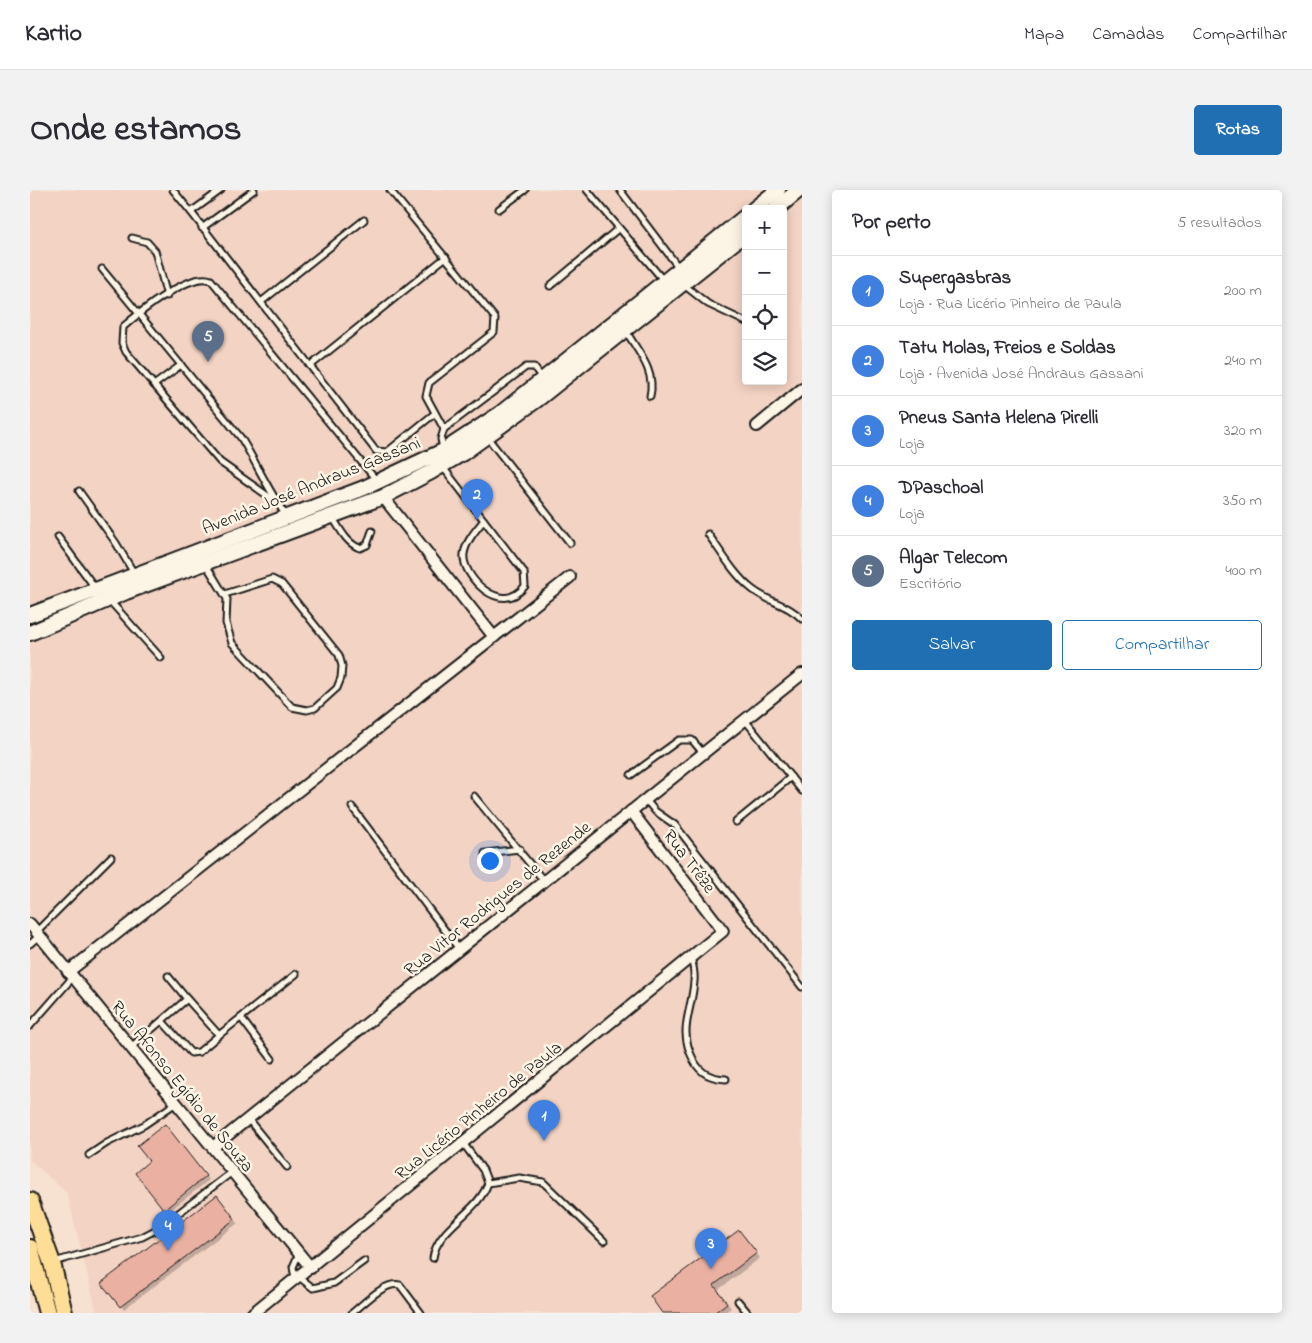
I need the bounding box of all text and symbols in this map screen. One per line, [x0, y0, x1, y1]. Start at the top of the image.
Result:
text: Kartio [25, 17, 82, 52]
text: Mapa [1024, 22, 1064, 48]
text: Camadas [1092, 22, 1165, 48]
text: Compartilhar [1193, 22, 1287, 48]
text: Onde estamos [30, 105, 242, 156]
button: Rotas [1194, 105, 1282, 155]
map controls [742, 205, 787, 385]
button: + [742, 205, 787, 250]
text: Por perto [852, 208, 931, 238]
text: 5 resultados [1177, 211, 1262, 235]
button: − [742, 250, 787, 295]
text: Supergasbras [899, 265, 1011, 292]
text: 1 [865, 279, 871, 303]
text: 200 m [1224, 279, 1262, 303]
text: Loja · Rua Licério Pinheiro de Paula [899, 292, 1122, 316]
button: locate [742, 295, 787, 340]
pin: 5 [192, 321, 224, 362]
text: Tatu Molas, Freios e Soldas [899, 335, 1116, 362]
button: layers [742, 340, 787, 385]
text: 2 [864, 349, 872, 373]
text: 240 m [1224, 349, 1262, 373]
text: Loja · Avenida José Andraus Gassani [899, 362, 1144, 386]
text: Pneus Santa Helena Pirelli [899, 405, 1098, 432]
text: 3 [865, 419, 871, 443]
text: 320 m [1224, 419, 1262, 443]
street label: Avenida José Andraus Gassani [199, 431, 425, 543]
text: Loja [899, 432, 925, 456]
text: DPaschoal [899, 475, 984, 502]
pin: 2 [461, 479, 493, 520]
text: 4 [865, 489, 871, 513]
text: 350 m [1223, 489, 1262, 513]
text: Loja [899, 502, 925, 526]
text: Algar Telecom [899, 545, 1008, 572]
text: 5 [863, 559, 873, 583]
text: 400 m [1225, 559, 1262, 583]
text: Escritório [899, 572, 962, 596]
button: Salvar [852, 620, 1052, 670]
button: Compartilhar [1062, 620, 1262, 670]
street label: Rua Vitor Rodrigues de Rezende [399, 815, 599, 984]
street label: Rua Trêze [656, 825, 722, 900]
your location [477, 848, 503, 874]
street label: Rua Afonso Egídio de Souza [103, 996, 259, 1179]
street label: Rua Licério Pinheiro de Paula [390, 1036, 568, 1187]
pin: 1 [528, 1100, 560, 1141]
pin: 4 [152, 1210, 184, 1251]
pin: 3 [695, 1228, 727, 1269]

